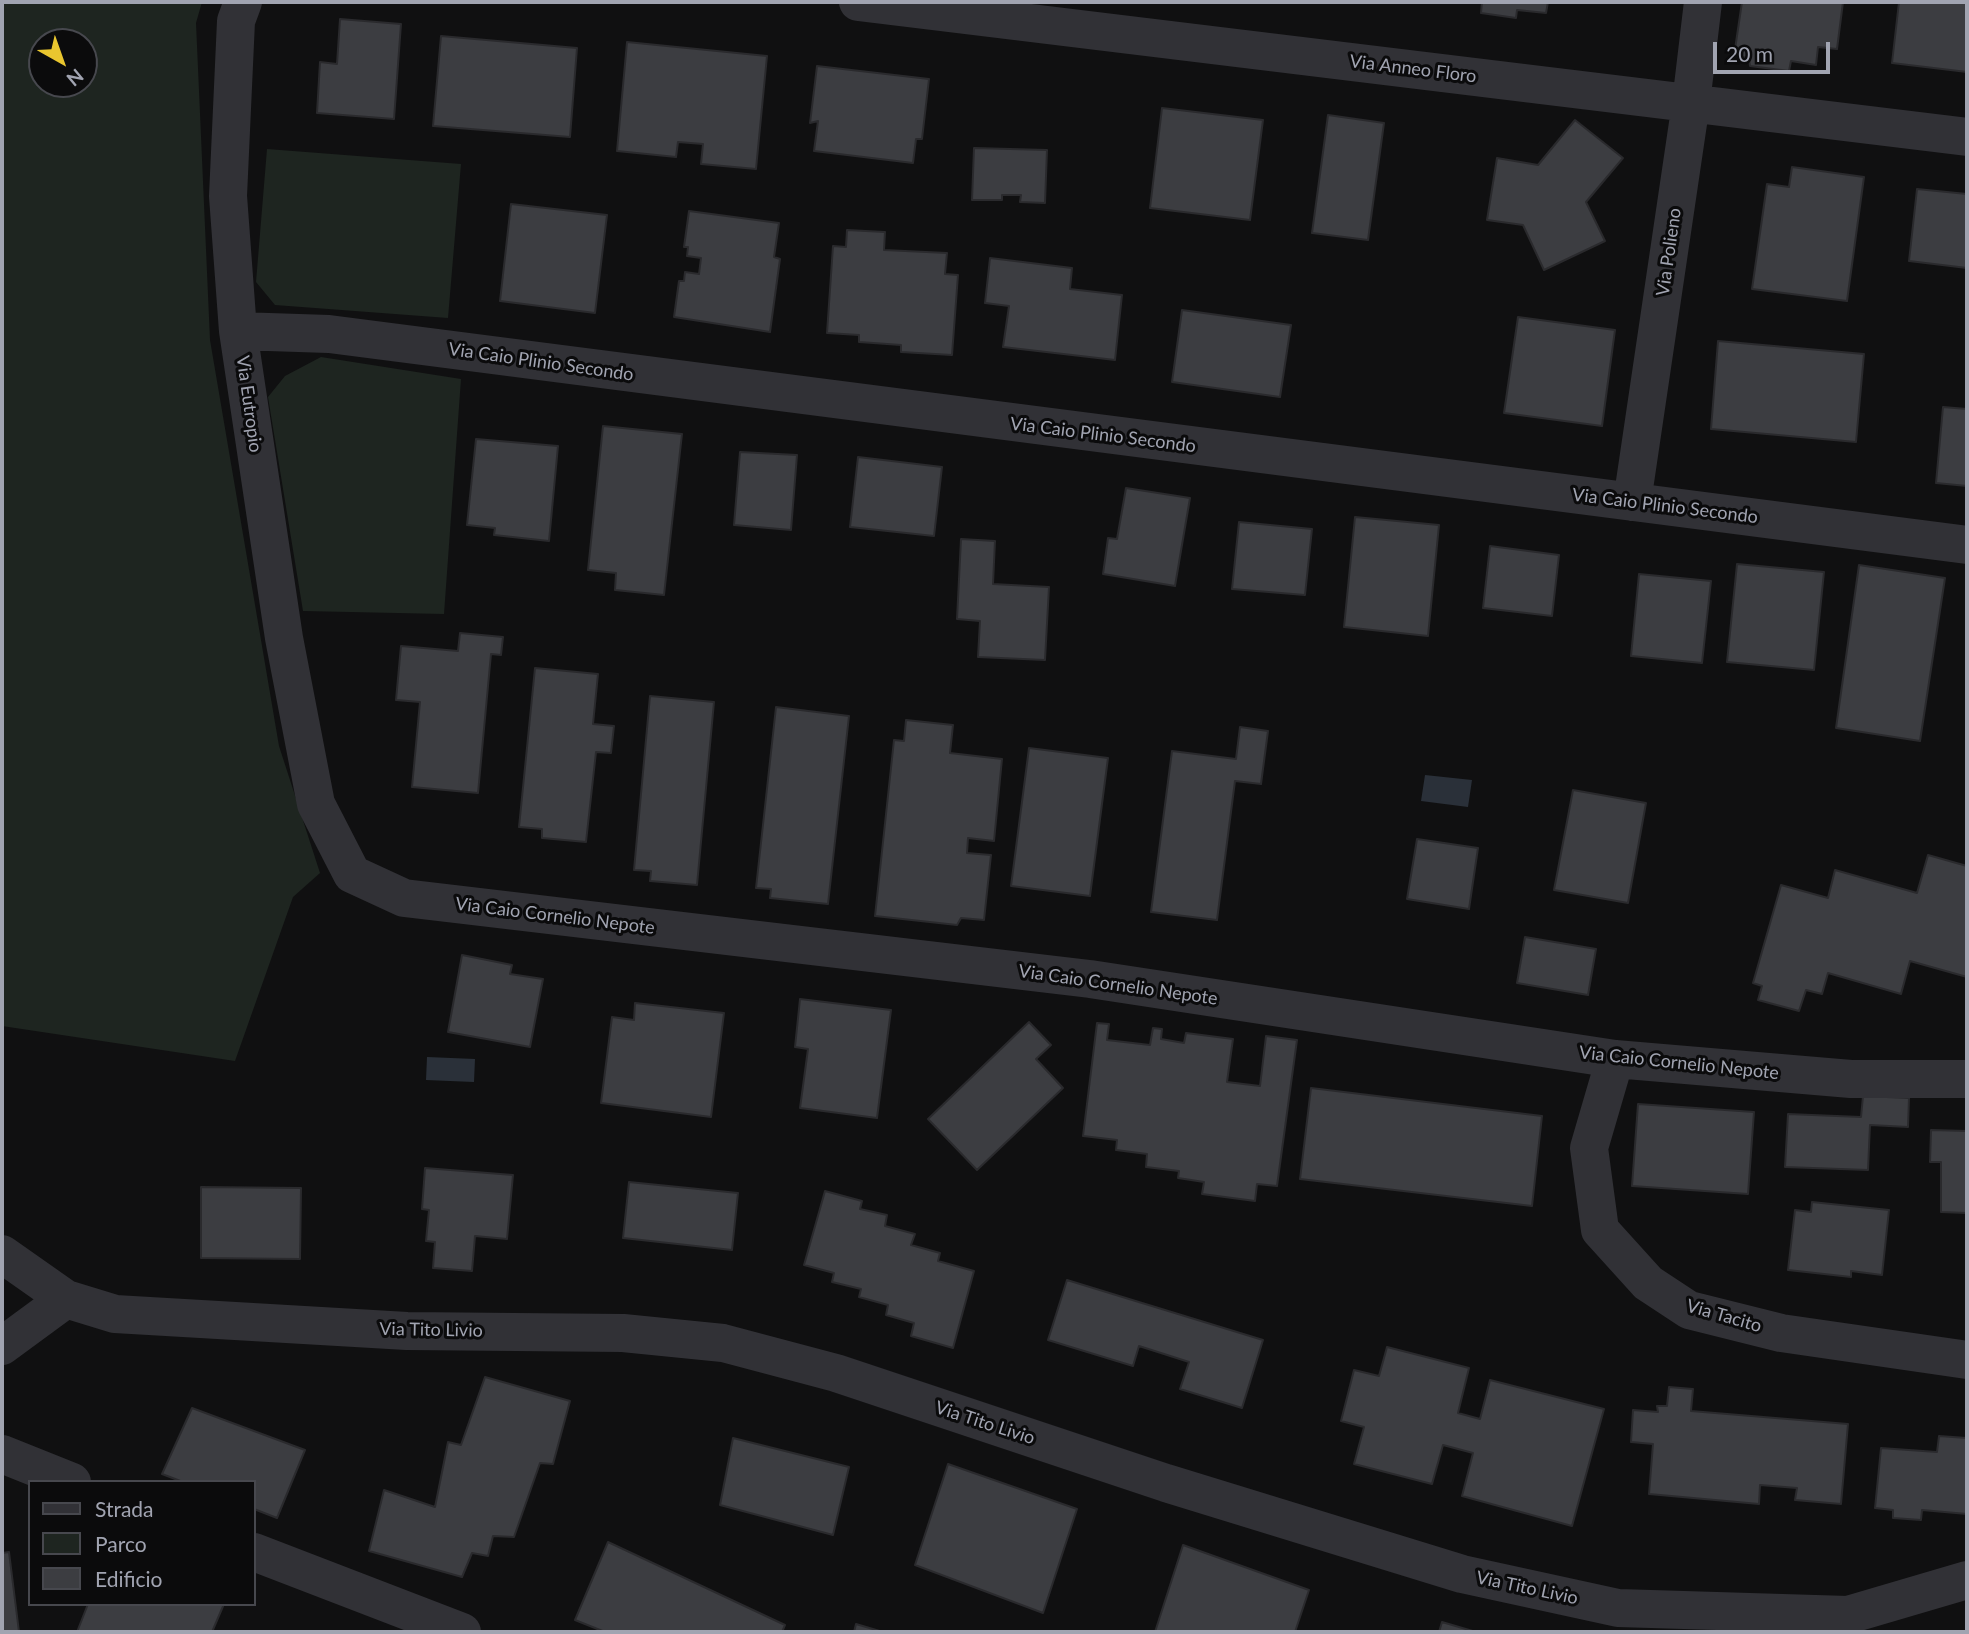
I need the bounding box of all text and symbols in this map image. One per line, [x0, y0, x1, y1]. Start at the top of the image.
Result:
north arrow [28, 28, 98, 98]
scale bar [1717, 28, 1834, 72]
text: 20 m [1726, 41, 1773, 66]
street label: Via Anneo Floro [1348, 51, 1478, 87]
text: N [63, 64, 89, 91]
street label: Via Polieno [1652, 206, 1686, 298]
street label: Via Caio Plinio Secondo [447, 338, 635, 386]
street label: Via Eutropio [232, 354, 266, 454]
street label: Via Caio Plinio Secondo [1009, 413, 1197, 457]
street label: Via Caio Plinio Secondo [1571, 484, 1759, 528]
street label: Via Caio Cornelio Nepote [454, 893, 656, 939]
street label: Via Caio Cornelio Nepote [1017, 960, 1219, 1010]
street label: Via Caio Cornelio Nepote [1578, 1042, 1780, 1084]
street label: Via Tacito [1684, 1295, 1764, 1337]
street label: Via Tito Livio [379, 1318, 483, 1342]
street label: Via Tito Livio [932, 1397, 1038, 1449]
legend [28, 1480, 256, 1606]
text: Strada [95, 1496, 154, 1521]
text: Parco [95, 1531, 147, 1556]
text: Edificio [95, 1566, 162, 1591]
street label: Via Tito Livio [1474, 1567, 1580, 1609]

